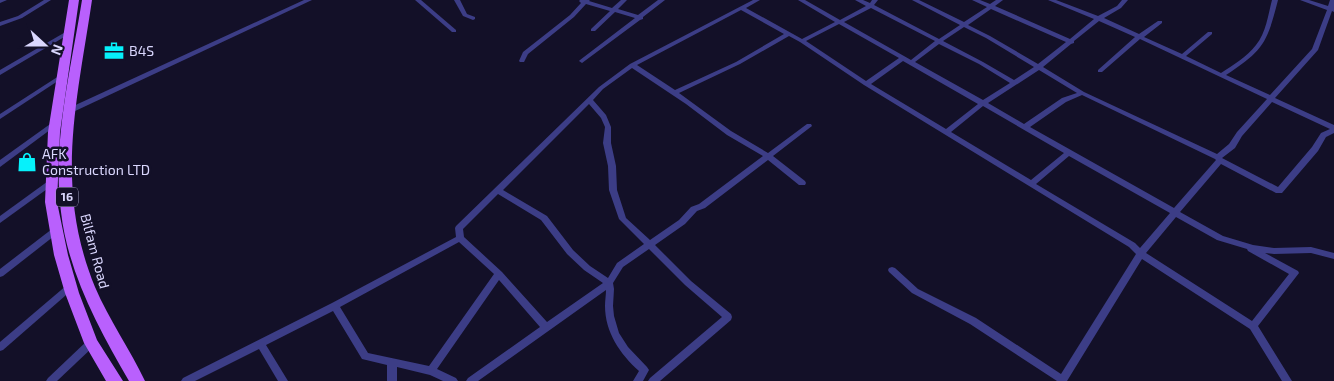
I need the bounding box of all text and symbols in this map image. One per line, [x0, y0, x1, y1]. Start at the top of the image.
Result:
north arrow [20, 20, 70, 70]
office icon: B4S [103, 40, 125, 62]
text: N [48, 42, 67, 58]
place label: B4S [129, 42, 154, 59]
place label: AFK Construction LTD [42, 145, 150, 178]
shop icon: AFK Construction LTD [16, 151, 38, 173]
road number: 16 [56, 188, 78, 206]
street label: Bilfam Road [77, 212, 114, 290]

